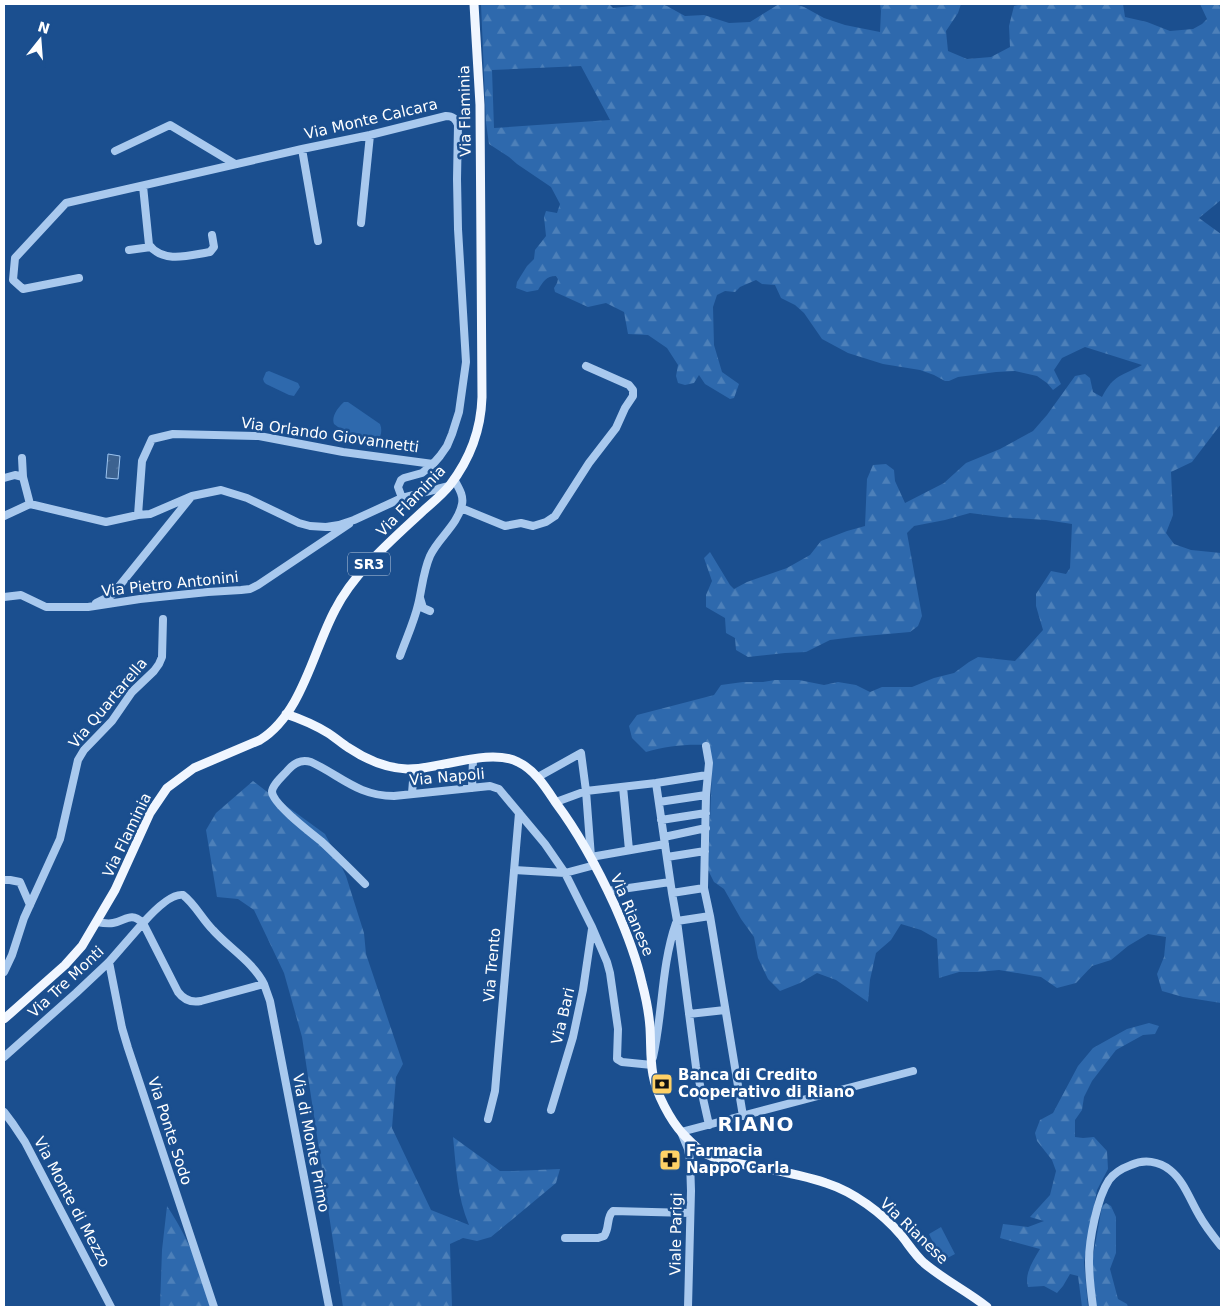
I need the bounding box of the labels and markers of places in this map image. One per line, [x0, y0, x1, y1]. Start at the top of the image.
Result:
place label: Banca di Credito Cooperativo di Riano [678, 1066, 855, 1101]
bank icon: Banca di Credito Cooperativo di Riano [650, 1072, 674, 1096]
place label: Farmacia Nappo Carla [686, 1142, 789, 1177]
pharmacy icon: Farmacia Nappo Carla [658, 1148, 682, 1172]

